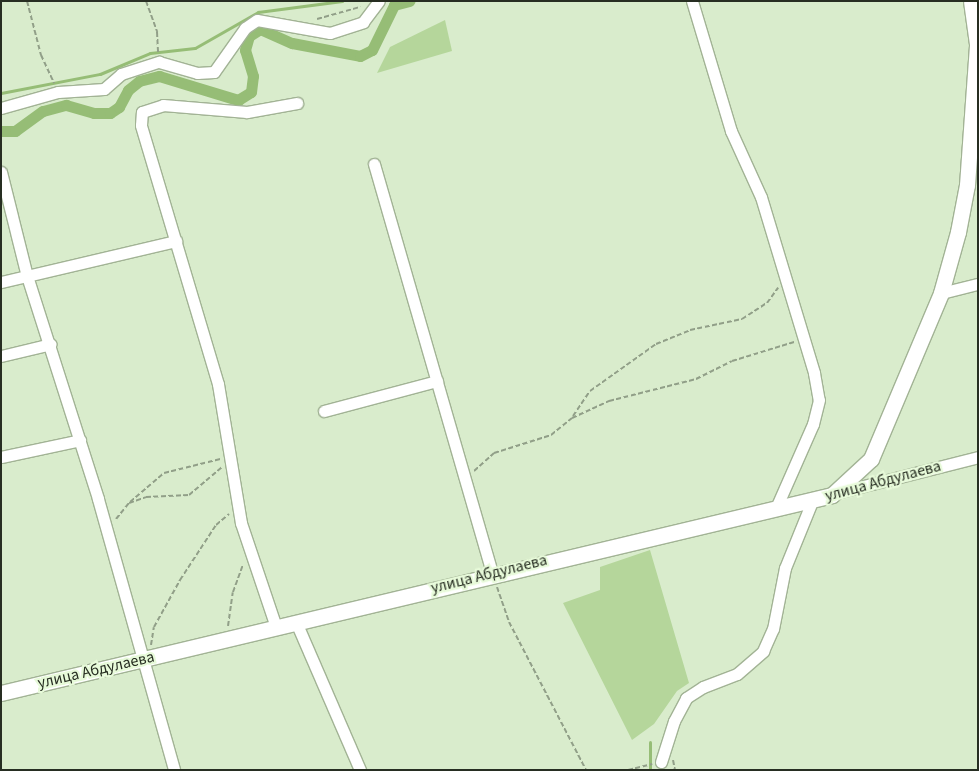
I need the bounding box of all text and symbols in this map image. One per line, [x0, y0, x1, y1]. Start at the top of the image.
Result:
street label: улица Абдулаева [823, 456, 943, 506]
street label: улица Абдулаева [429, 550, 549, 598]
street label: улица Абдулаева [36, 647, 156, 693]

